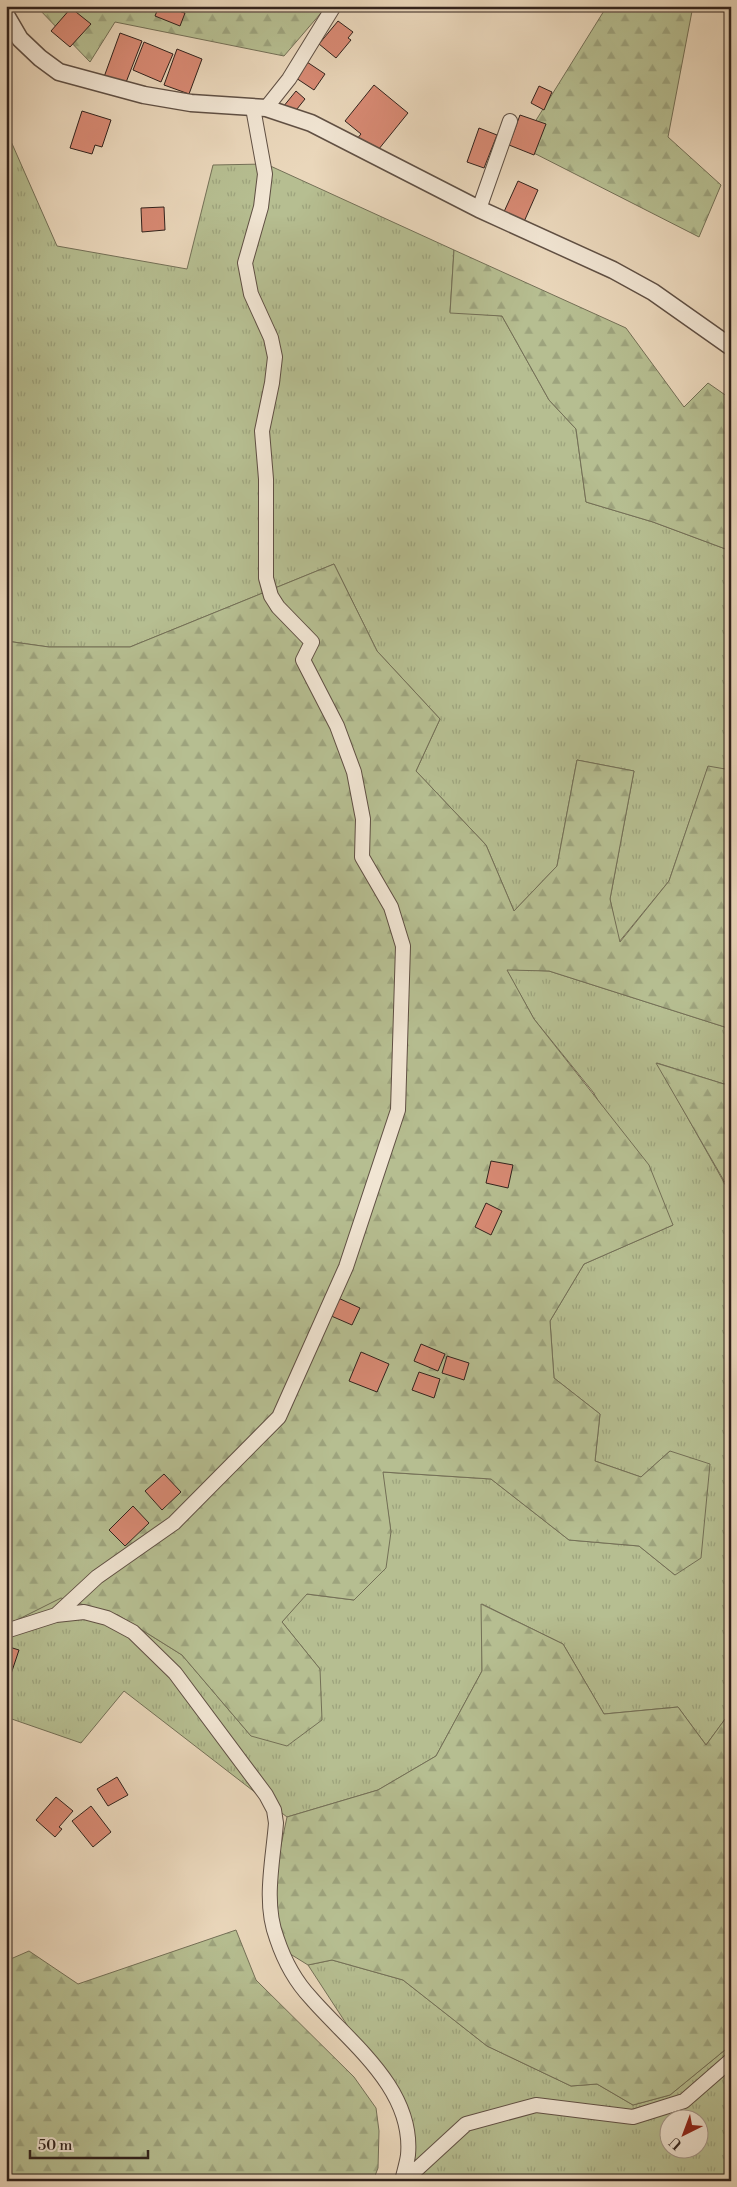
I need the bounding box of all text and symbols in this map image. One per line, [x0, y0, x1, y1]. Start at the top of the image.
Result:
north arrow [660, 2110, 710, 2160]
scale bar [30, 2127, 148, 2159]
text: U [666, 2132, 686, 2153]
text: 50 m [38, 2136, 72, 2155]

